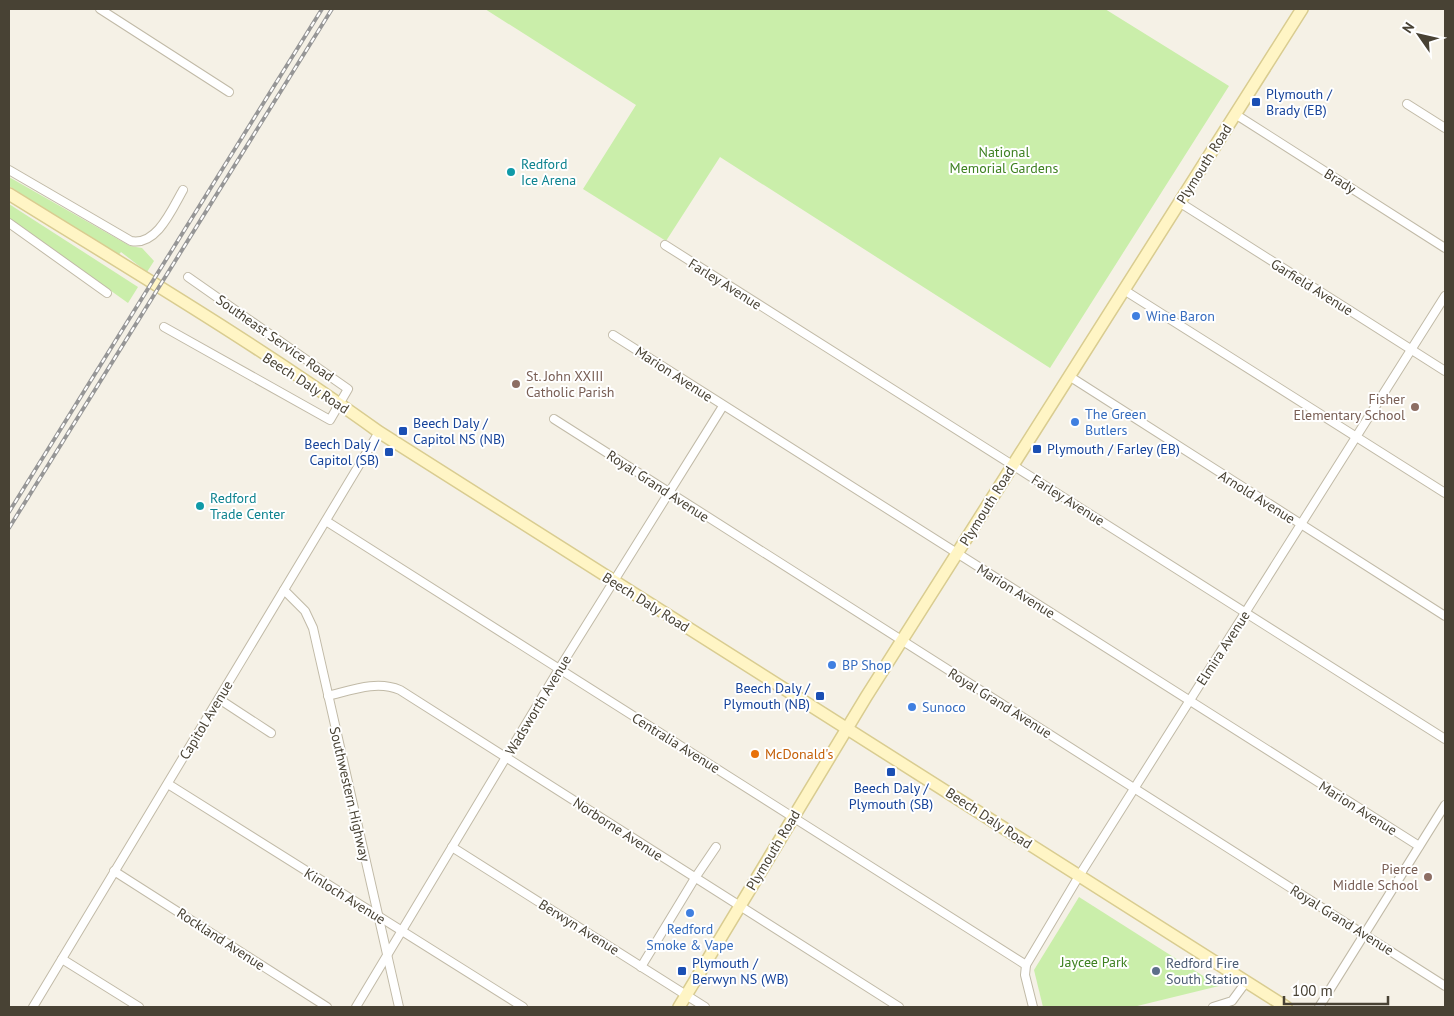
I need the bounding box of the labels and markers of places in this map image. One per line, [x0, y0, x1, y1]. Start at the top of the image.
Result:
place label: Plymouth / Brady (EB) [1266, 85, 1333, 119]
marker: Plymouth / Brady (EB) [1250, 96, 1262, 108]
place label: Redford Ice Arena [521, 155, 576, 189]
marker: Redford Ice Arena [505, 166, 517, 178]
place label: Wine Baron [1146, 307, 1215, 325]
marker: Wine Baron [1130, 310, 1142, 322]
place label: St. John XXIII Catholic Parish [526, 367, 615, 401]
marker: St. John XXIII Catholic Parish [510, 378, 522, 390]
place label: Fisher Elementary School [1293, 390, 1405, 424]
marker: Fisher Elementary School [1409, 401, 1421, 413]
place label: The Green Butlers [1085, 405, 1146, 439]
place label: Beech Daly / Capitol NS (NB) [413, 414, 505, 448]
marker: The Green Butlers [1069, 416, 1081, 428]
marker: Beech Daly / Capitol NS (NB) [397, 425, 409, 437]
place label: Beech Daly / Capitol (SB) [304, 435, 380, 469]
place label: Plymouth / Farley (EB) [1047, 440, 1180, 458]
marker: Plymouth / Farley (EB) [1031, 443, 1043, 455]
marker: Beech Daly / Capitol (SB) [383, 446, 395, 458]
place label: Redford Trade Center [210, 489, 285, 523]
marker: Redford Trade Center [194, 500, 206, 512]
place label: BP Shop [842, 656, 891, 674]
marker: BP Shop [826, 659, 838, 671]
place label: Beech Daly / Plymouth (NB) [724, 679, 811, 713]
marker: Beech Daly / Plymouth (NB) [814, 690, 826, 702]
place label: Sunoco [922, 698, 966, 716]
marker: Sunoco [906, 701, 918, 713]
place label: McDonald's [765, 745, 833, 763]
marker: McDonald's [749, 748, 761, 760]
marker: Beech Daly / Plymouth (SB) [885, 766, 897, 778]
place label: Beech Daly / Plymouth (SB) [849, 779, 933, 813]
place label: Pierce Middle School [1333, 860, 1418, 894]
marker: Pierce Middle School [1422, 871, 1434, 883]
marker: Redford Smoke & Vape [684, 907, 696, 919]
place label: Redford Smoke & Vape [646, 920, 734, 954]
place label: Plymouth / Berwyn NS (WB) [692, 954, 789, 988]
place label: Redford Fire South Station [1166, 954, 1247, 988]
marker: Plymouth / Berwyn NS (WB) [676, 965, 688, 977]
marker: Redford Fire South Station [1150, 965, 1162, 977]

